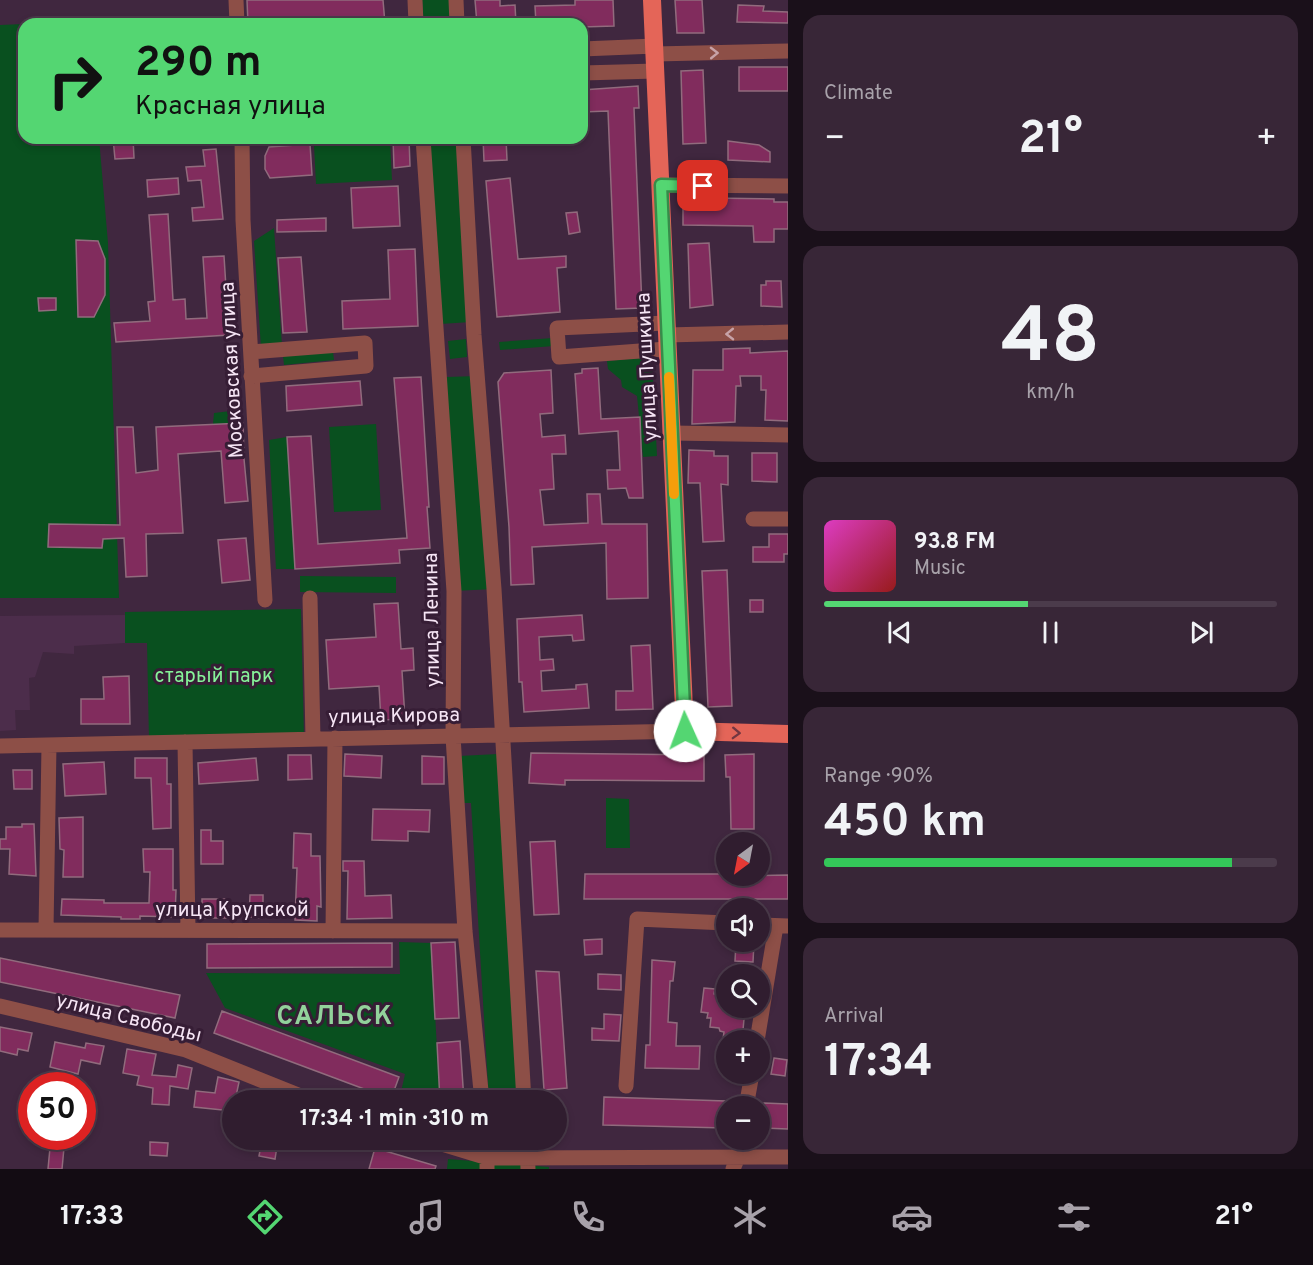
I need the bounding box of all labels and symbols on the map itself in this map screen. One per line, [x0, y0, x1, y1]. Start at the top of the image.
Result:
one-way arrow [709, 46, 718, 59]
pin [677, 160, 728, 211]
street label: Московская улица [215, 281, 251, 459]
street label: улица Пушкина [631, 292, 665, 442]
one-way arrow [725, 328, 734, 340]
street label: улица Ленина [419, 552, 447, 688]
park label: старый парк [155, 664, 273, 690]
position arrow [653, 699, 717, 763]
street label: улица Кирова [328, 703, 460, 731]
one-way arrow [732, 727, 741, 739]
north arrow [716, 832, 770, 886]
street label: улица Крупской [155, 898, 309, 924]
street label: улица Свободы [53, 988, 204, 1050]
district label: САЛЬСК [276, 1001, 394, 1034]
speed limit sign: 50 [18, 1072, 96, 1150]

